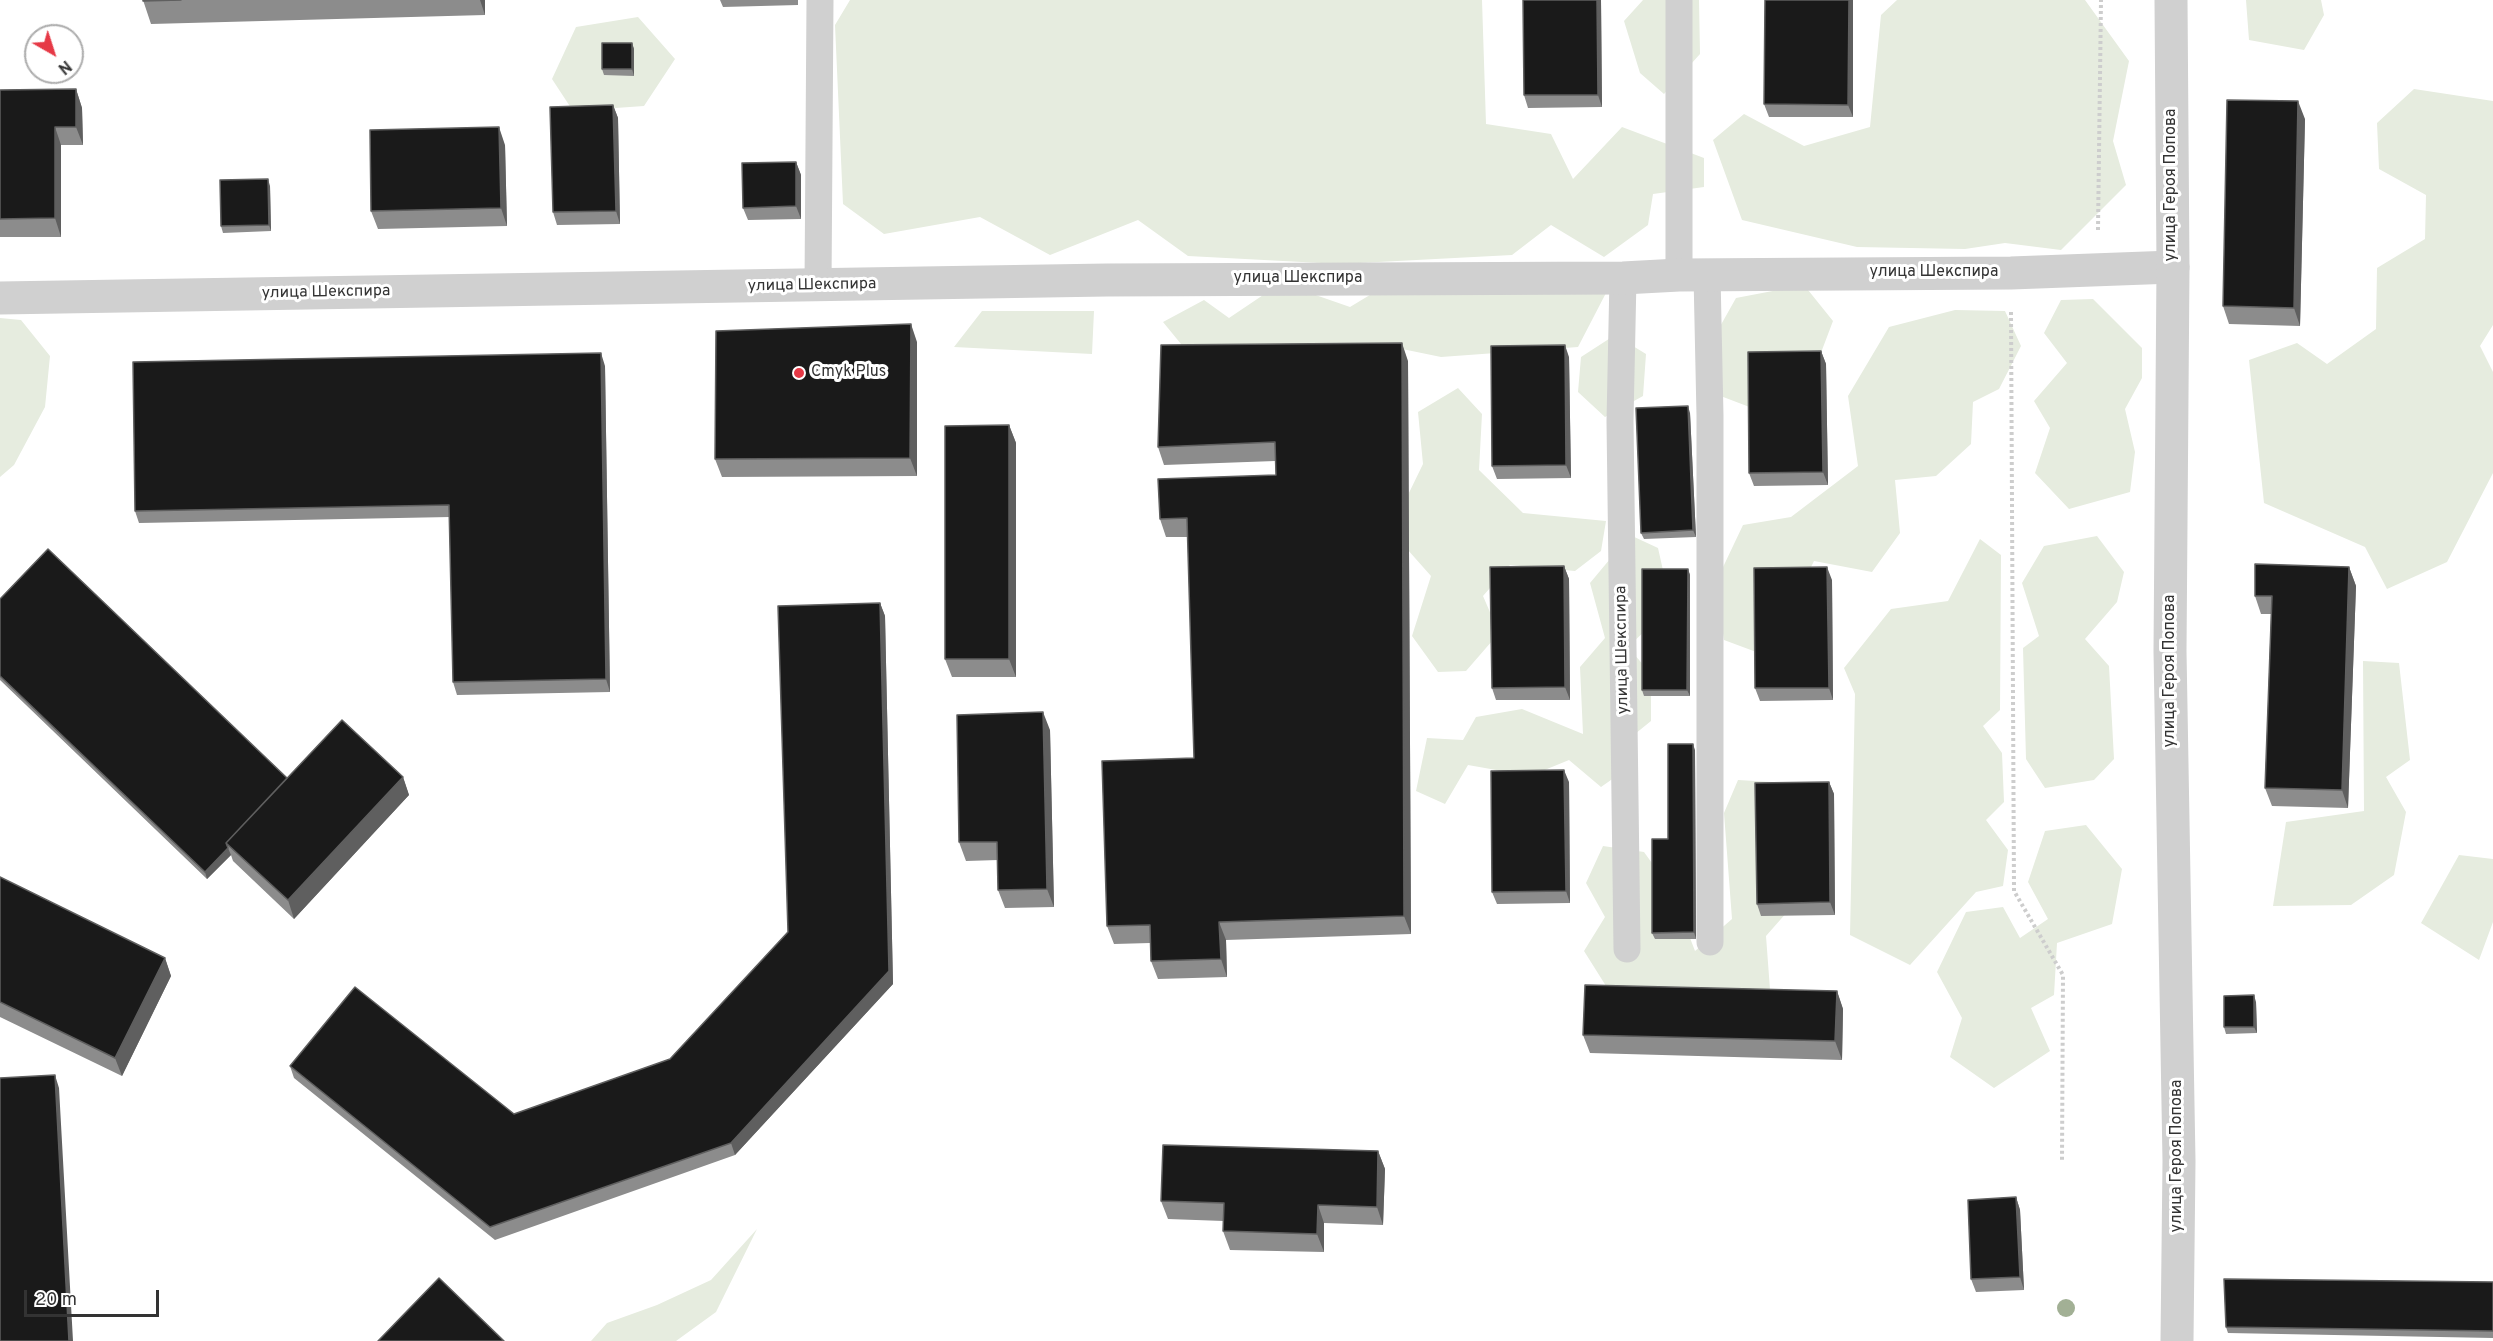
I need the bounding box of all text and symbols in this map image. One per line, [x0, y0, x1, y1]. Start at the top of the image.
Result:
north arrow [24, 24, 84, 84]
text: N [53, 55, 75, 78]
street label: улица Героя Попова [2162, 109, 2182, 261]
street label: улица Шекспира [1870, 263, 1998, 283]
street label: улица Шекспира [1234, 269, 1362, 289]
street label: улица Шекспира [747, 275, 877, 297]
street label: улица Шекспира [261, 282, 391, 304]
place label: Cmyk Plus [811, 363, 886, 383]
marker: Cmyk Plus [792, 366, 806, 380]
street label: улица Шекспира [1612, 585, 1634, 715]
street label: улица Героя Попова [2161, 595, 2181, 747]
street label: улица Героя Попова [2168, 1080, 2188, 1232]
scale bar [27, 1278, 162, 1316]
text: 20 m [35, 1289, 77, 1312]

